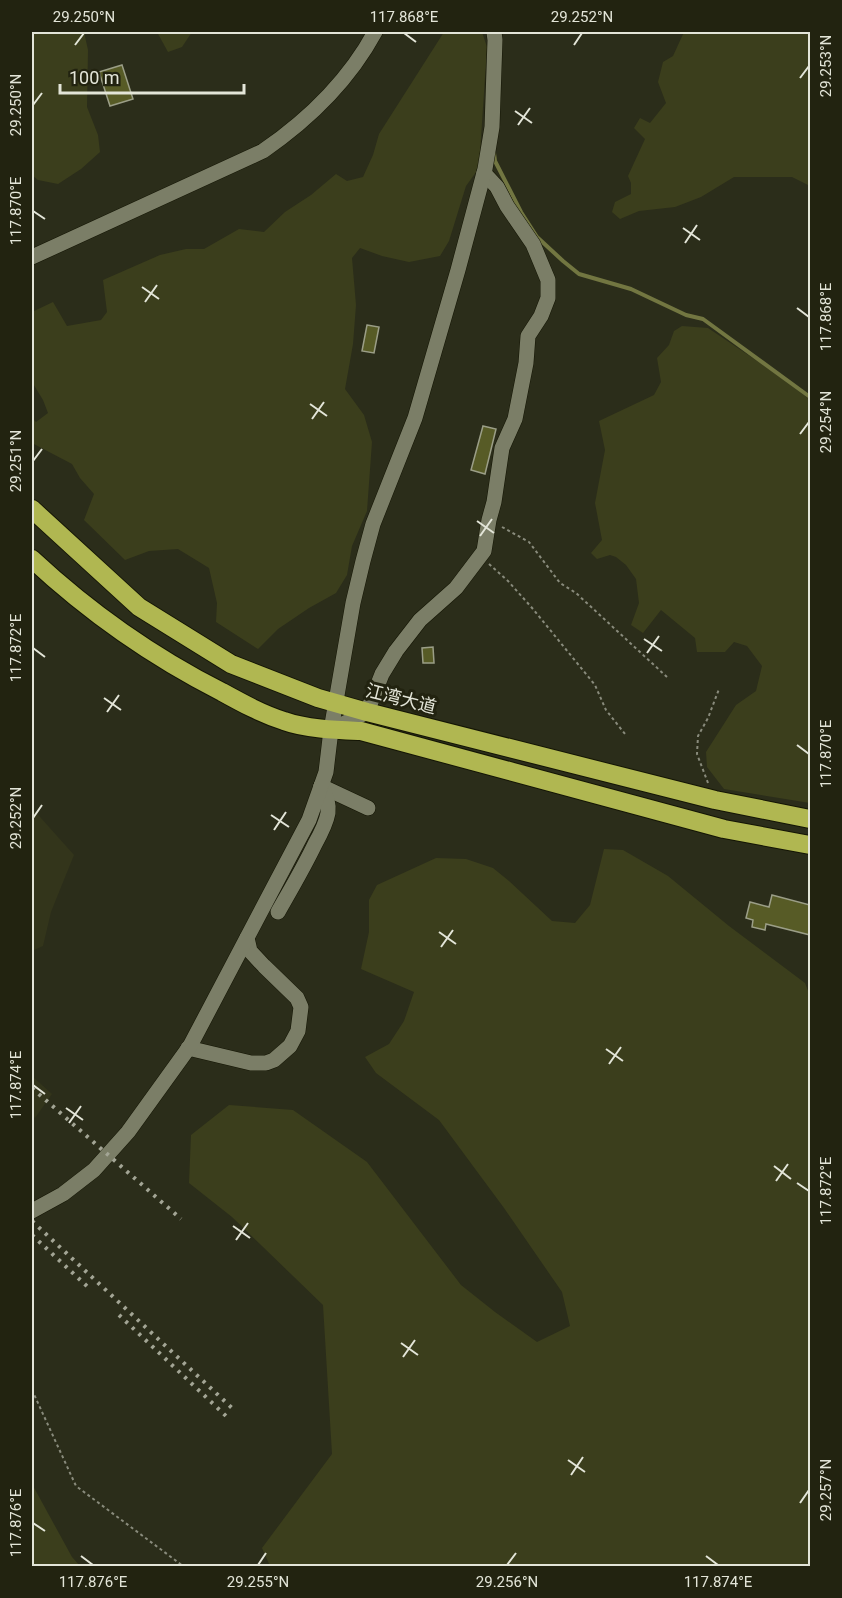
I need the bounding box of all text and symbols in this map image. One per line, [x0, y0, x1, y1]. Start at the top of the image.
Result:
text: 29.250°N [53, 8, 115, 26]
text: 117.868°E [370, 8, 439, 26]
text: 29.252°N [551, 8, 613, 26]
text: 29.253°N [817, 35, 835, 97]
scale bar [60, 57, 244, 95]
text: 100 m [69, 67, 120, 88]
text: 29.250°N [7, 74, 25, 136]
text: 117.870°E [7, 176, 25, 245]
text: 117.868°E [817, 282, 835, 351]
text: 29.254°N [817, 391, 835, 453]
text: 29.251°N [7, 430, 25, 492]
text: 117.872°E [7, 613, 25, 682]
street label: 江湾大道 [364, 680, 439, 717]
text: 117.870°E [817, 719, 835, 788]
text: 29.252°N [7, 787, 25, 849]
text: 117.874°E [7, 1050, 25, 1119]
text: 117.872°E [817, 1156, 835, 1225]
text: 29.257°N [817, 1459, 835, 1521]
text: 117.876°E [7, 1488, 25, 1557]
text: 117.876°E [59, 1573, 128, 1591]
text: 29.255°N [227, 1573, 289, 1591]
text: 29.256°N [476, 1573, 538, 1591]
text: 117.874°E [684, 1573, 753, 1591]

